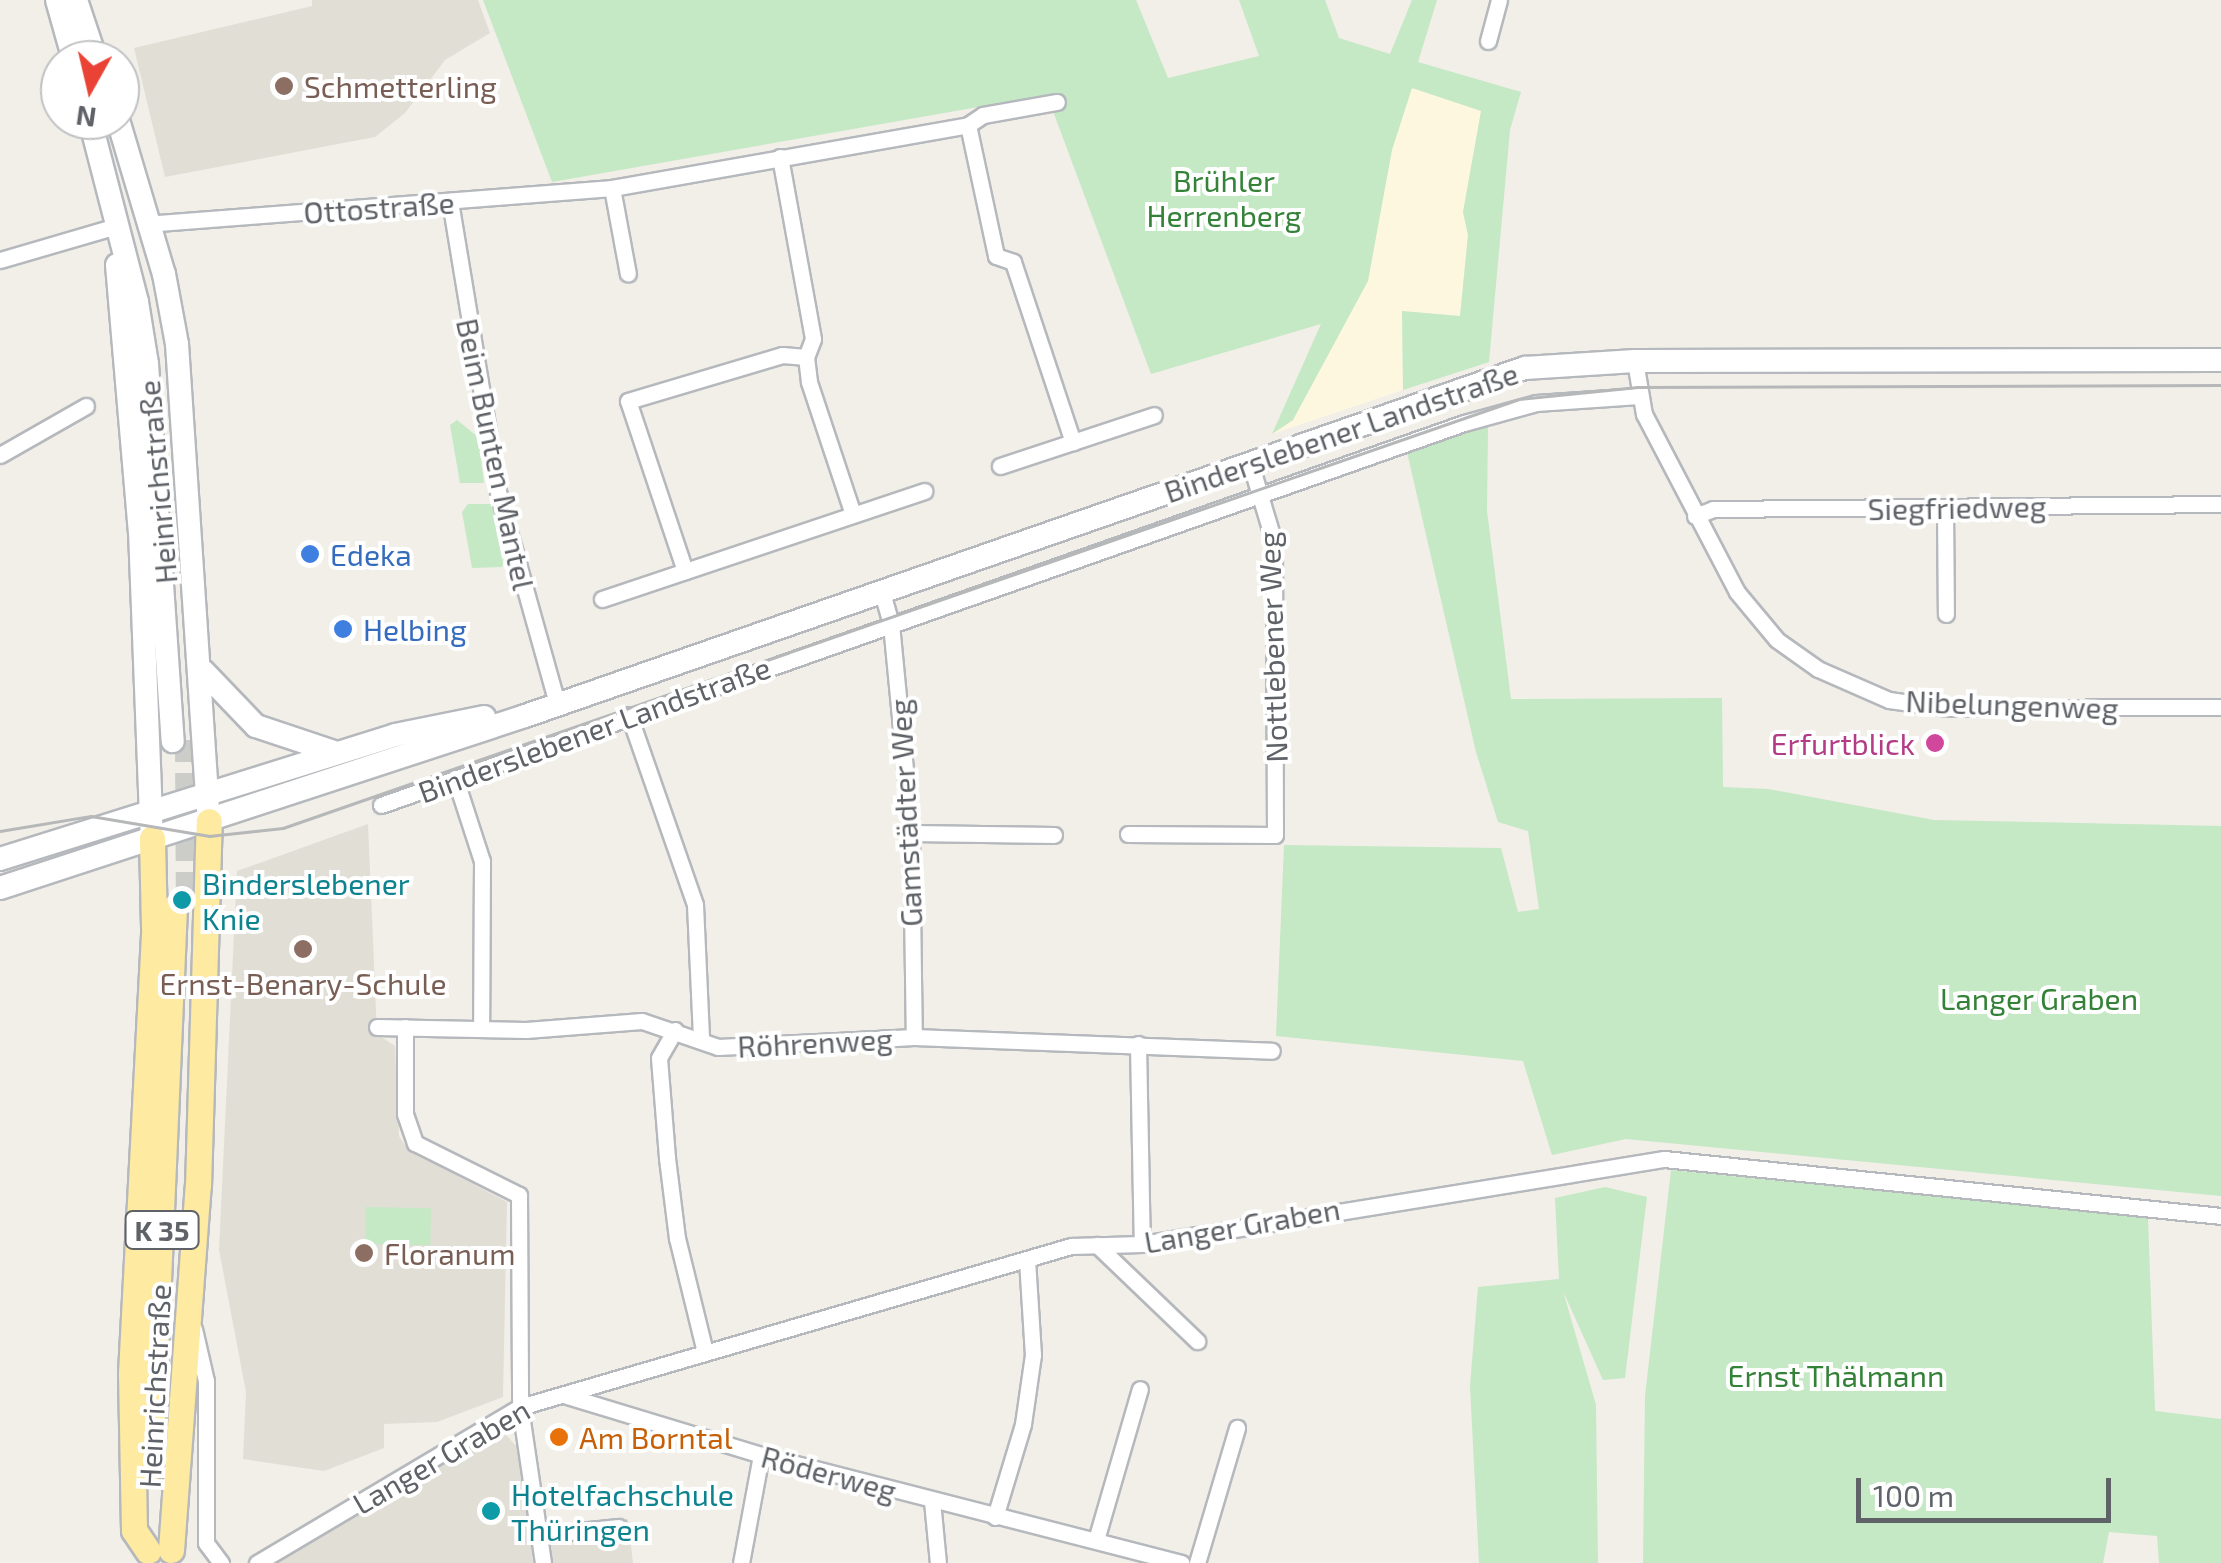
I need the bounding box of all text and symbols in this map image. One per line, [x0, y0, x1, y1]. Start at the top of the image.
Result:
north arrow [40, 40, 140, 140]
place label: Schmetterling [304, 68, 497, 104]
marker: Schmetterling [273, 75, 295, 97]
text: N [74, 99, 98, 136]
park label: Brühler Herrenberg [1146, 162, 1302, 232]
street label: Ottostraße [302, 184, 456, 230]
street label: Beim Bunten Mantel [450, 315, 542, 593]
street label: Binderslebener Landstraße [1159, 354, 1523, 510]
street label: Heinrichstraße [130, 379, 184, 585]
street label: Siegfriedweg [1867, 487, 2047, 527]
street label: Nottlebener Weg [1250, 530, 1294, 764]
place label: Edeka [330, 536, 412, 572]
marker: Edeka [299, 543, 321, 565]
place label: Helbing [363, 611, 467, 647]
marker: Helbing [332, 618, 354, 640]
street label: Binderslebener Landstraße [413, 648, 775, 810]
street label: Nibelungenweg [1905, 682, 2119, 726]
street label: Gamstädter Weg [881, 698, 929, 928]
place label: Erfurtblick [1771, 725, 1915, 761]
marker: Erfurtblick [1924, 732, 1946, 754]
place label: Binderslebener Knie [202, 865, 410, 936]
marker: Binderslebener Knie [171, 889, 193, 911]
marker: Ernst-Benary-Schule [292, 938, 314, 960]
place label: Ernst-Benary-Schule [160, 965, 446, 1001]
park label: Langer Graben [1940, 980, 2138, 1016]
street label: Röhrenweg [736, 1020, 894, 1064]
street label: Langer Graben [1141, 1190, 1343, 1260]
road number: K 35 [122, 1207, 202, 1253]
place label: Floranum [384, 1235, 515, 1271]
marker: Floranum [353, 1242, 375, 1264]
street label: Heinrichstraße [131, 1283, 177, 1489]
park label: Ernst Thälmann [1727, 1357, 1945, 1393]
street label: Langer Graben [346, 1391, 536, 1521]
place label: Am Borntal [579, 1419, 733, 1455]
marker: Am Borntal [548, 1426, 570, 1448]
street label: Röderweg [758, 1438, 900, 1508]
scale bar [1861, 1458, 2116, 1520]
place label: Hotelfachschule Thüringen [511, 1476, 734, 1546]
text: 100 m [1873, 1477, 1954, 1513]
marker: Hotelfachschule Thüringen [480, 1500, 502, 1522]

